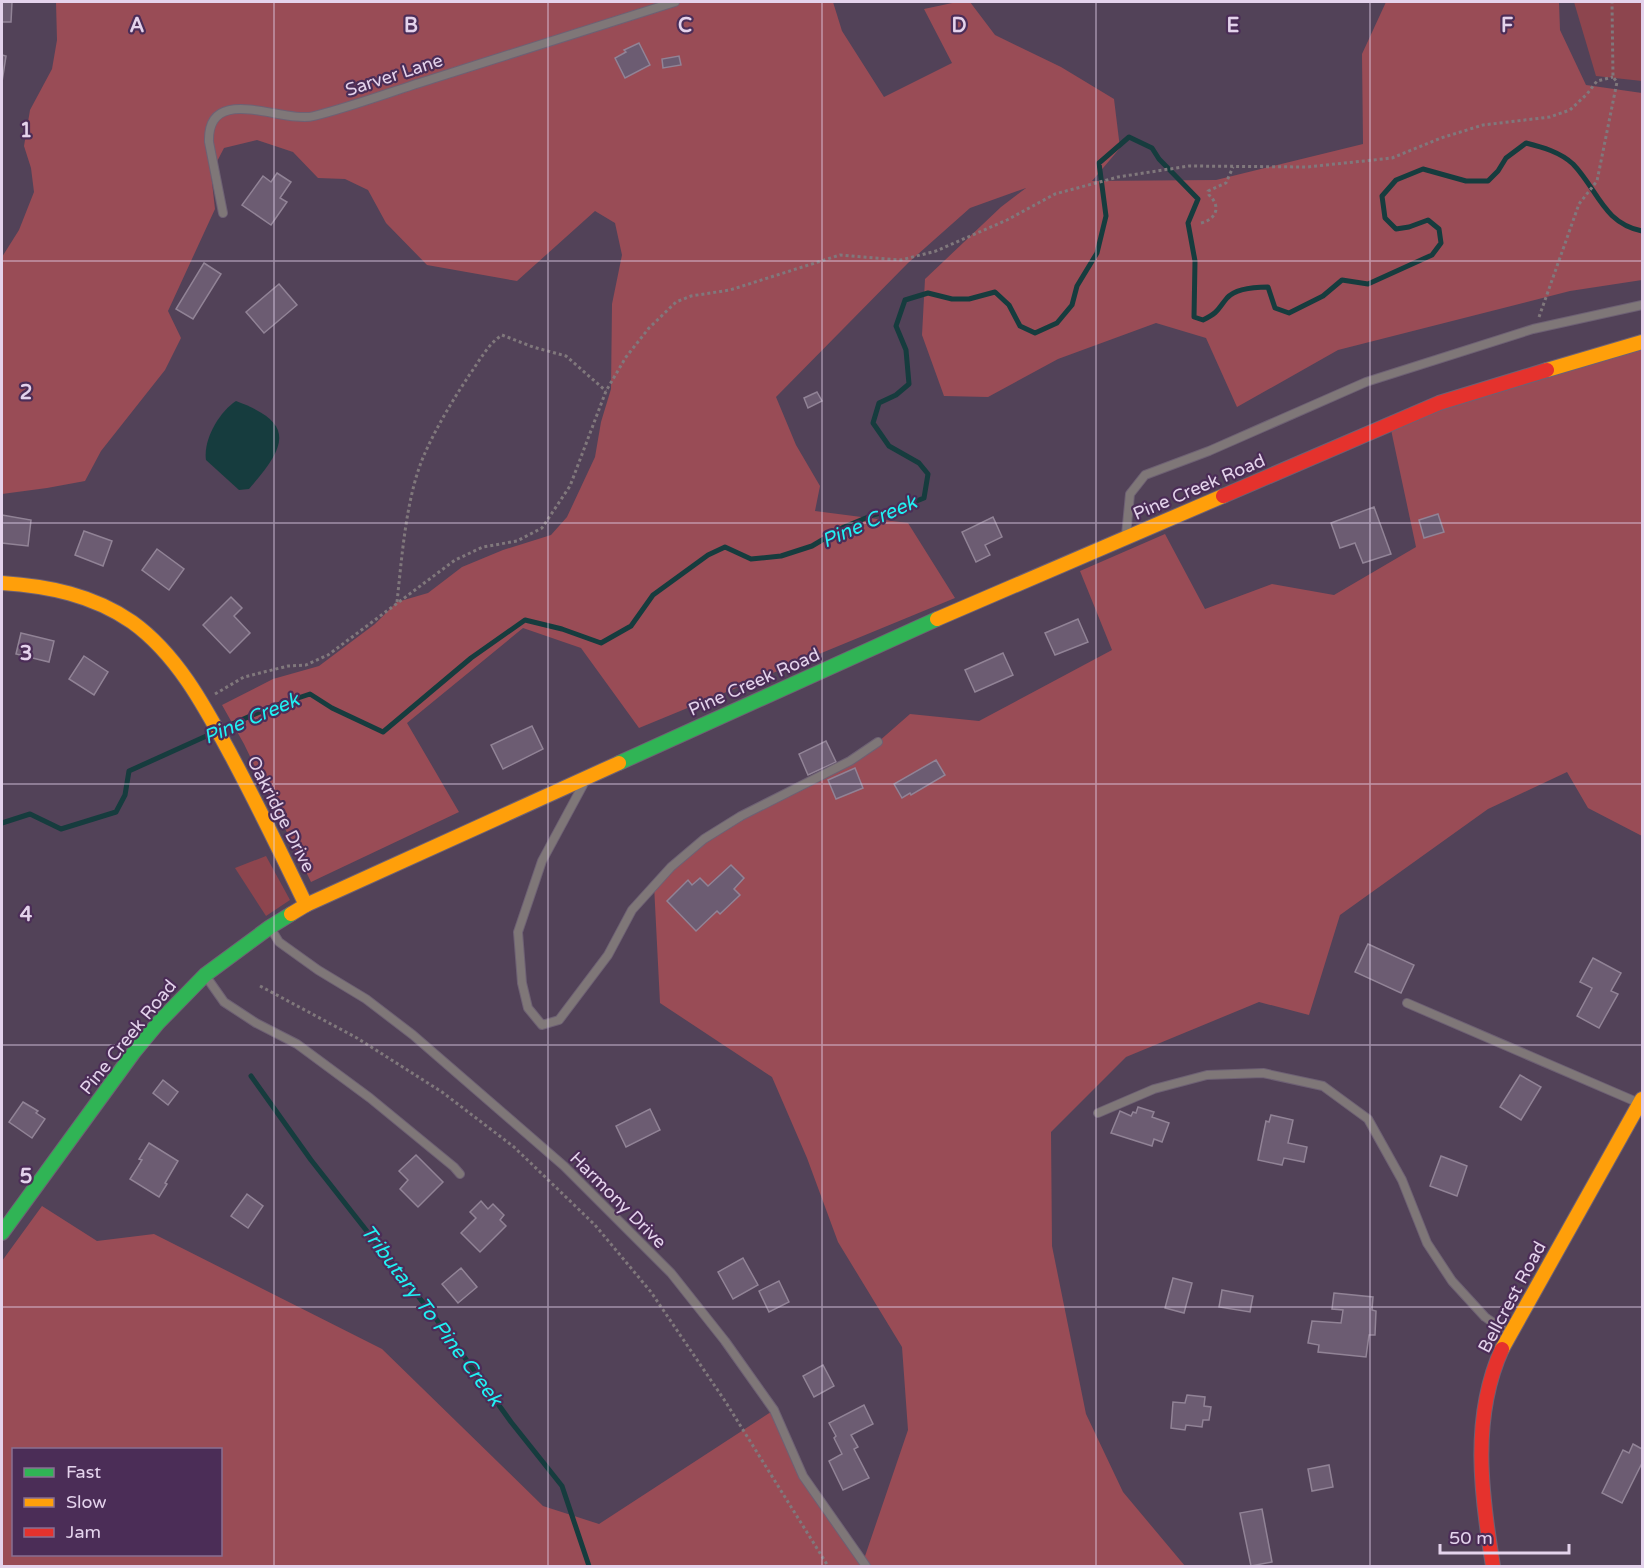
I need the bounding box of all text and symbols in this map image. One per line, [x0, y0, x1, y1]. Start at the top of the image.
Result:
text: A [130, 14, 145, 38]
text: B [404, 14, 418, 38]
text: C [678, 14, 692, 38]
text: D [951, 14, 967, 38]
text: E [1227, 14, 1240, 38]
text: F [1501, 14, 1513, 38]
street label: Sarver Lane [343, 49, 445, 101]
text: 1 [20, 119, 32, 143]
text: 2 [20, 381, 32, 405]
street label: Pine Creek Road [1130, 449, 1268, 525]
water label: Pine Creek [818, 489, 923, 554]
text: 3 [20, 642, 32, 666]
street label: Pine Creek Road [685, 643, 823, 721]
water label: Pine Creek [200, 687, 305, 750]
street label: Oakridge Drive [242, 752, 320, 876]
text: 4 [20, 903, 33, 927]
street label: Pine Creek Road [75, 975, 181, 1099]
street label: Harmony Drive [565, 1147, 671, 1253]
text: 5 [20, 1165, 32, 1189]
water label: Tributary To Pine Creek [355, 1220, 508, 1413]
street label: Bellcrest Road [1473, 1237, 1551, 1357]
legend [12, 1448, 222, 1556]
text: Fast [66, 1461, 101, 1483]
text: Slow [66, 1491, 107, 1513]
scale bar [1440, 1517, 1569, 1555]
text: Jam [66, 1521, 101, 1543]
text: 50 m [1449, 1527, 1493, 1549]

